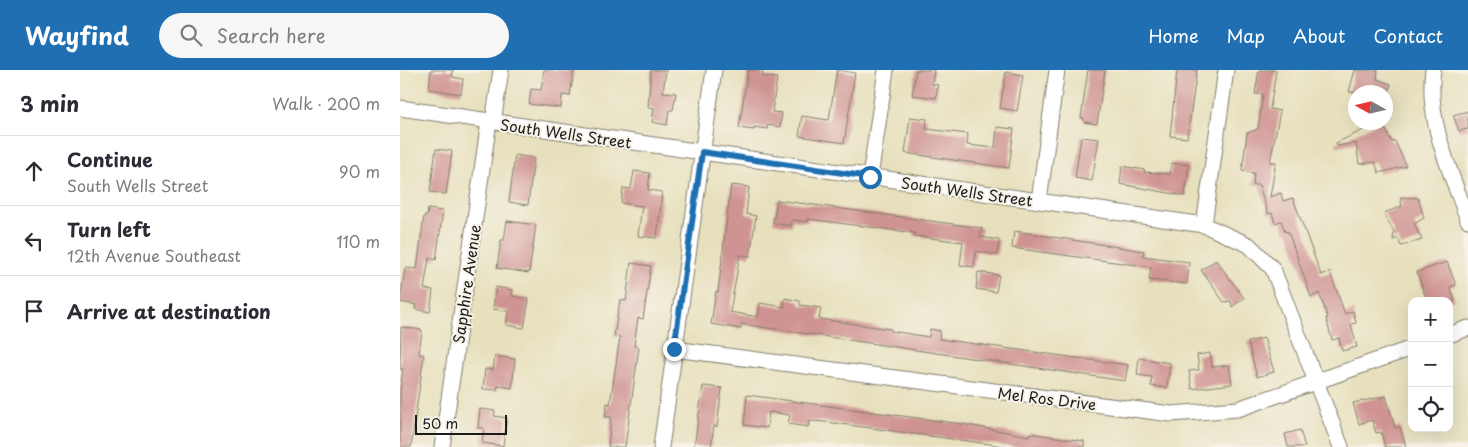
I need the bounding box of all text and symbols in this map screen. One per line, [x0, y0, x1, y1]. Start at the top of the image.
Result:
search box [159, 13, 509, 58]
text: Wayfind [25, 17, 129, 53]
icon: search [177, 21, 205, 49]
text: Search here [217, 21, 325, 49]
text: Home [1148, 22, 1198, 49]
text: Map [1226, 22, 1265, 49]
text: About [1293, 22, 1345, 49]
text: Contact [1373, 22, 1443, 49]
north arrow [1348, 85, 1393, 130]
text: 3 min [20, 87, 79, 119]
text: Walk · 200 m [272, 91, 380, 115]
street label: South Wells Street [499, 112, 633, 154]
text: Continue [67, 145, 153, 173]
icon: ahead [20, 157, 48, 185]
text: 90 m [339, 159, 380, 183]
route start [859, 166, 882, 189]
street label: South Wells Street [900, 170, 1034, 212]
text: South Wells Street [67, 173, 208, 197]
text: Turn left [67, 215, 151, 243]
street label: Sapphire Avenue [446, 223, 486, 345]
icon: left [20, 227, 48, 255]
text: 110 m [337, 229, 380, 253]
text: 12th Avenue Southeast [67, 243, 241, 267]
icon: arrive [20, 297, 48, 325]
text: Arrive at destination [67, 297, 271, 325]
map controls [1408, 297, 1453, 432]
button: + [1408, 297, 1453, 342]
route end [663, 338, 686, 361]
button: − [1408, 342, 1453, 387]
street label: Mel Ros Drive [996, 381, 1098, 415]
button: locate [1408, 387, 1453, 432]
scale bar [415, 412, 508, 435]
text: 50 m [422, 413, 458, 434]

